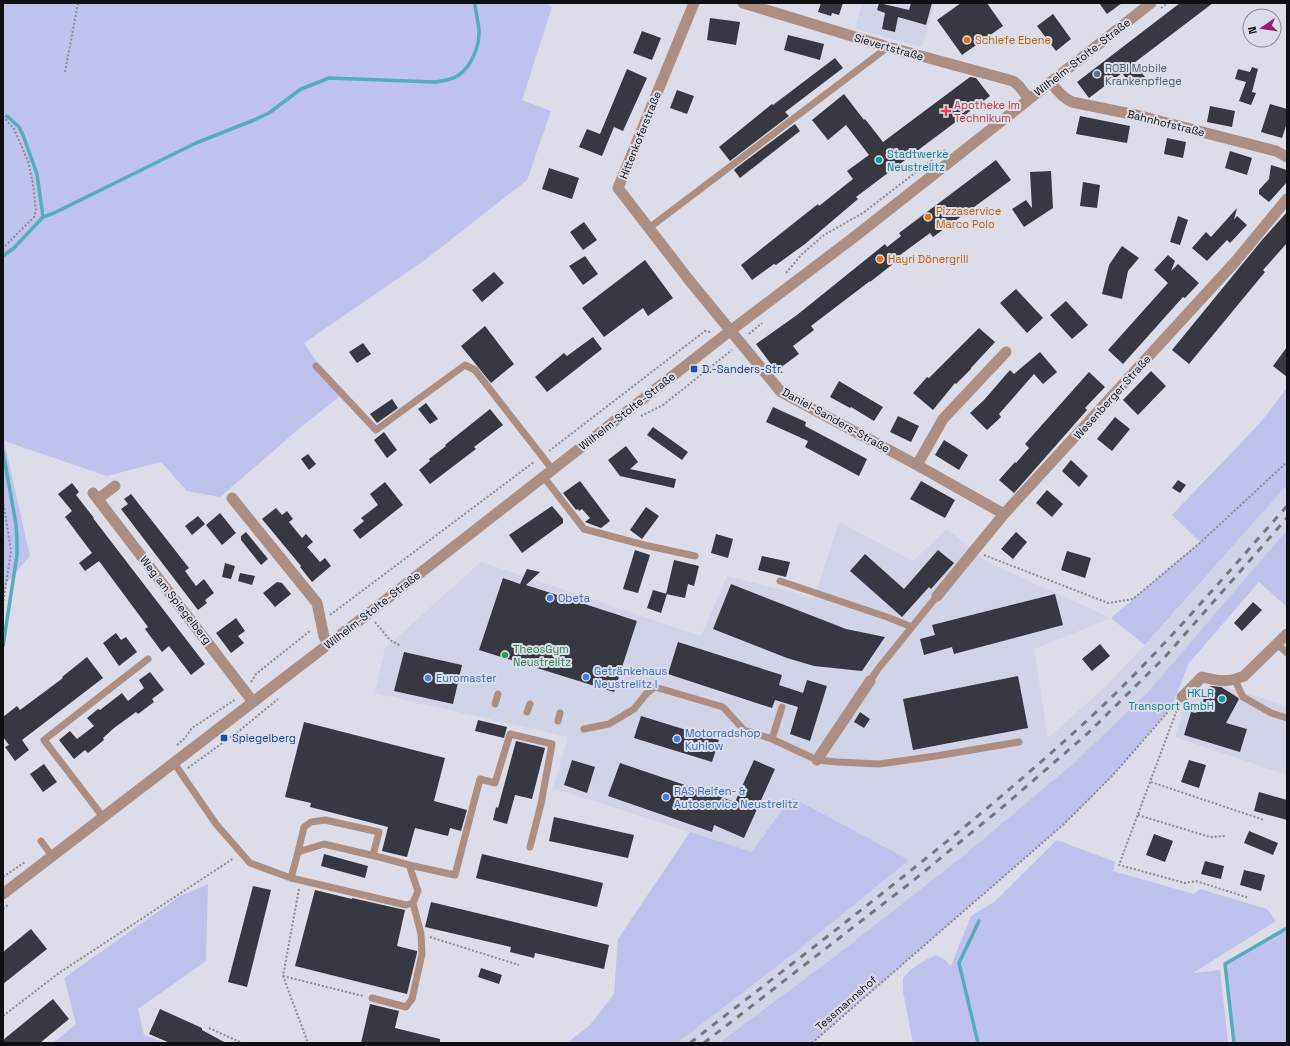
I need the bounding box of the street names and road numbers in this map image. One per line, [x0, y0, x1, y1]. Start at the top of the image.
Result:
street label: Wilhelm-Stolte-Straße [1031, 15, 1133, 99]
street label: Sievertstraße [853, 30, 925, 64]
street label: Hittenkoferstraße [616, 89, 664, 181]
street label: Bahnhofstraße [1126, 107, 1206, 139]
street label: Wesenberger Straße [1070, 352, 1154, 442]
street label: Wilhelm-Stolte-Straße [576, 369, 678, 453]
street label: Daniel-Sanders-Straße [780, 385, 892, 455]
street label: Weg am Spiegelberg [137, 553, 215, 647]
street label: Wilhelm-Stolte-Straße [321, 568, 423, 652]
street label: Tessmannshof [812, 972, 880, 1033]

